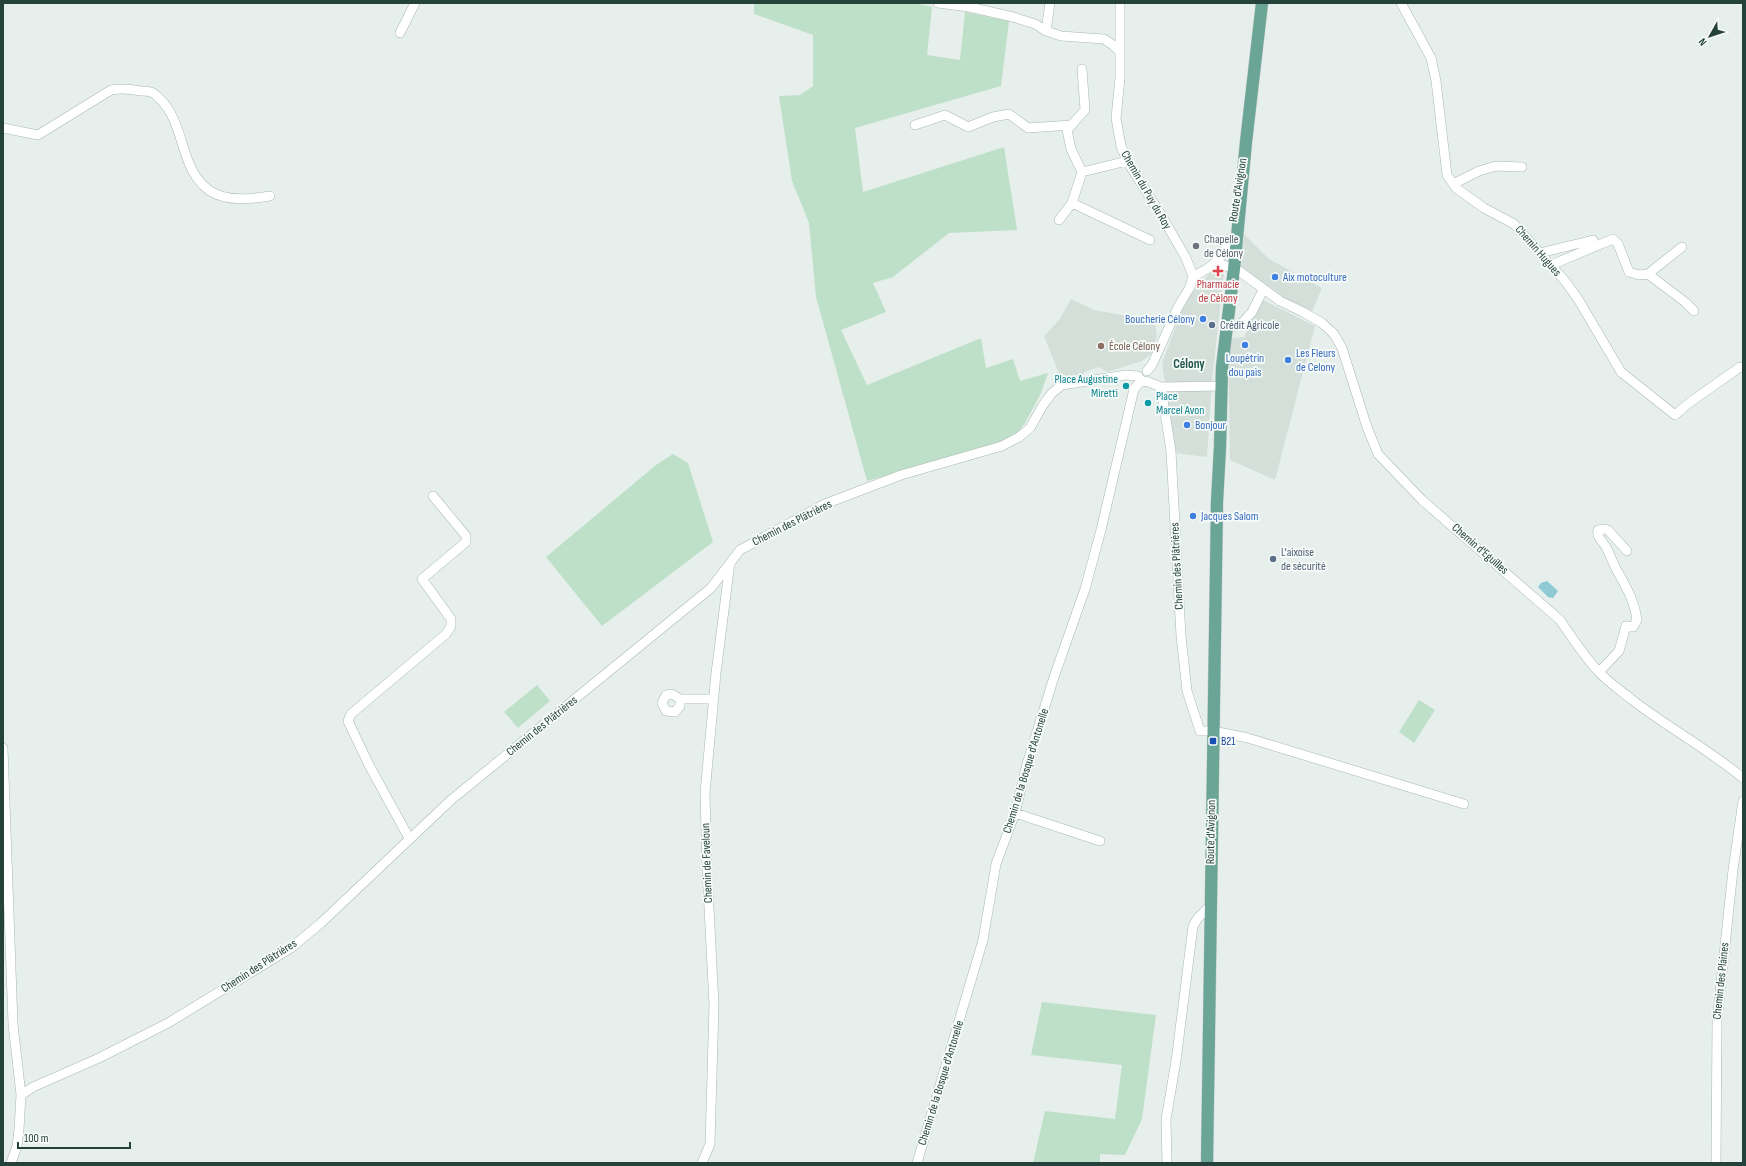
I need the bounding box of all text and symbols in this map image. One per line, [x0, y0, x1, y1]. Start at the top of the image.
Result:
north arrow [1690, 16, 1730, 56]
text: N [1696, 36, 1710, 48]
street label: Chemin du Puy du Roy [1117, 148, 1175, 232]
street label: Route d'Avignon [1226, 157, 1250, 223]
street label: Chemin Hugues [1512, 222, 1564, 280]
place label: Chapelle de Célony [1204, 232, 1244, 261]
marker: Chapelle de Célony [1191, 241, 1201, 251]
marker: Pharmacie de Célony [1213, 266, 1223, 276]
place label: Aix motoculture [1282, 270, 1347, 285]
marker: Aix motoculture [1270, 272, 1280, 282]
place label: Pharmacie de Célony [1197, 277, 1239, 306]
place label: Boucherie Célony [1125, 312, 1195, 327]
marker: Boucherie Célony [1198, 314, 1208, 324]
place label: Crédit Agricole [1220, 318, 1279, 333]
marker: Crédit Agricole [1207, 320, 1217, 330]
place label: École Célony [1109, 339, 1160, 354]
marker: Loupétrin dou paìs [1240, 340, 1250, 350]
marker: École Célony [1096, 341, 1106, 351]
place label: Les Fleurs de Celony [1296, 346, 1336, 375]
place label: Loupétrin dou paìs [1226, 351, 1264, 380]
marker: Les Fleurs de Celony [1283, 355, 1293, 365]
district label: Célony [1173, 356, 1205, 372]
place label: Place Augustine Miretti [1054, 372, 1118, 401]
marker: Place Augustine Miretti [1121, 381, 1131, 391]
place label: Place Marcel Avon [1156, 389, 1204, 418]
marker: Place Marcel Avon [1143, 398, 1153, 408]
place label: Bonjour [1195, 418, 1227, 433]
marker: Bonjour [1182, 420, 1192, 430]
street label: Chemin des Plâtrières [750, 497, 834, 549]
place label: Jacques Salom [1200, 509, 1259, 524]
marker: Jacques Salom [1188, 511, 1198, 521]
street label: Chemin d'Eguilles [1449, 520, 1511, 578]
street label: Chemin des Plâtrières [1167, 522, 1187, 610]
place label: L'aixoise de sécurité [1281, 545, 1326, 574]
marker: L'aixoise de sécurité [1268, 554, 1278, 564]
street label: Chemin des Plâtrières [503, 693, 581, 759]
street label: Chemin de la Bosque d'Antonelle [1000, 707, 1052, 835]
place label: B21 [1221, 734, 1236, 749]
marker: B21 [1208, 736, 1218, 746]
street label: Route d'Avignon [1203, 800, 1219, 864]
street label: Chemin de Faveloun [698, 823, 716, 903]
street label: Chemin des Plâtrières [218, 936, 300, 996]
street label: Chemin des Plaines [1710, 942, 1732, 1020]
street label: Chemin de la Bosque d'Antonelle [915, 1019, 967, 1147]
scale bar [18, 1124, 130, 1150]
text: 100 m [24, 1131, 49, 1146]

